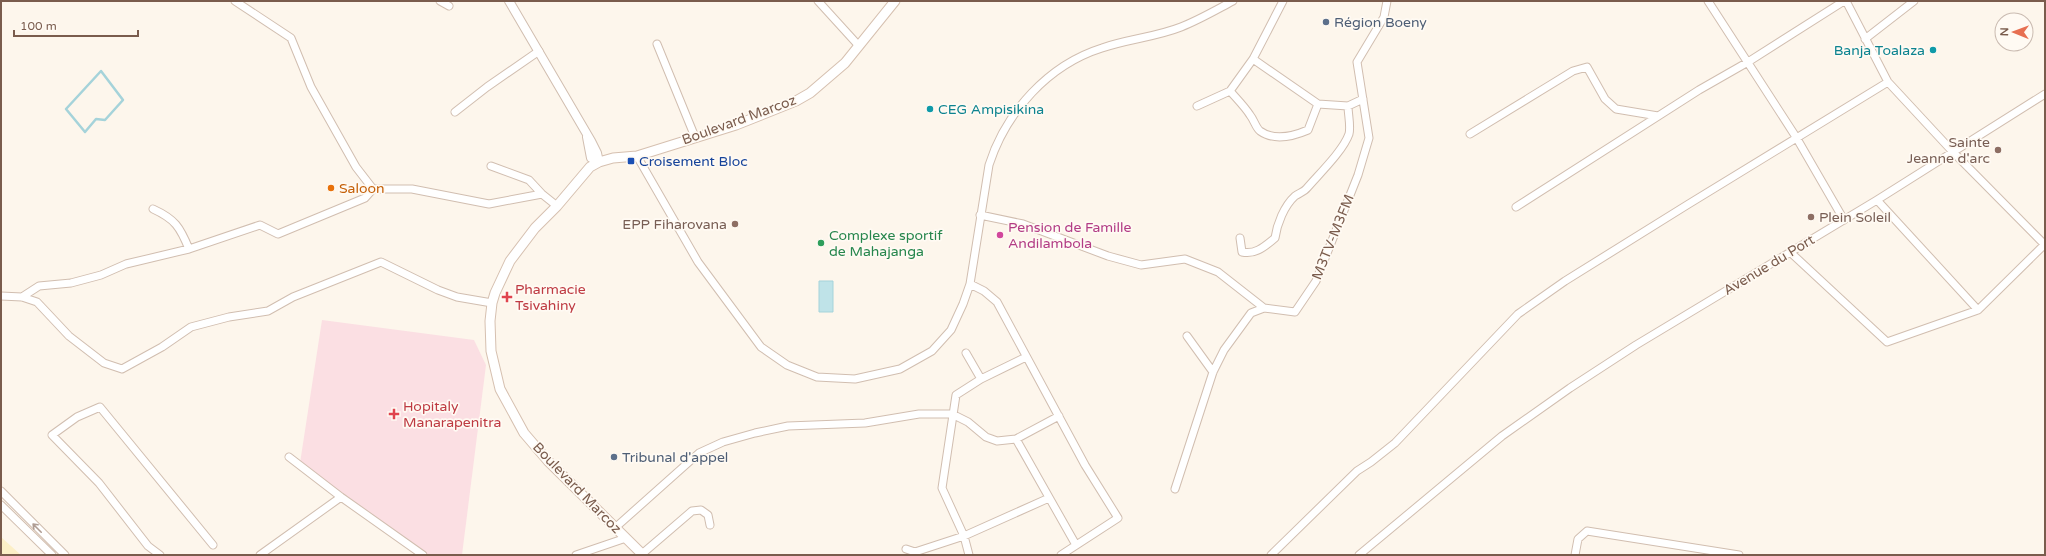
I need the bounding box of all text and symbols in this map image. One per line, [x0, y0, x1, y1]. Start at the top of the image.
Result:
scale bar [14, 12, 138, 38]
north arrow [1994, 12, 2034, 52]
place label: Région Boeny [1334, 14, 1427, 31]
marker: Région Boeny [1321, 17, 1331, 27]
text: 100 m [20, 19, 57, 33]
text: N [1998, 27, 2011, 36]
place label: Banja Toalaza [1834, 42, 1925, 59]
marker: Banja Toalaza [1928, 45, 1938, 55]
street label: Boulevard Marcoz [680, 91, 798, 149]
place label: CEG Ampisikina [938, 101, 1044, 118]
marker: CEG Ampisikina [925, 104, 935, 114]
place label: Sainte Jeanne d'arc [1907, 134, 1990, 167]
marker: Sainte Jeanne d'arc [1993, 145, 2003, 155]
place label: Croisement Bloc [639, 153, 748, 170]
marker: Croisement Bloc [626, 156, 636, 166]
place label: Saloon [339, 180, 385, 197]
marker: Saloon [326, 183, 336, 193]
street label: M3TV-M3FM [1308, 192, 1358, 282]
place label: Plein Soleil [1819, 209, 1891, 226]
marker: Plein Soleil [1806, 212, 1816, 222]
place label: EPP Fiharovana [622, 216, 727, 233]
marker: EPP Fiharovana [730, 219, 740, 229]
place label: Pension de Famille Andilambola [1008, 219, 1132, 252]
place label: Complexe sportif de Mahajanga [829, 227, 943, 260]
marker: Pension de Famille Andilambola [995, 230, 1005, 240]
street label: Avenue du Port [1720, 231, 1818, 299]
marker: Complexe sportif de Mahajanga [816, 238, 826, 248]
place label: Pharmacie Tsivahiny [515, 281, 586, 314]
marker: Pharmacie Tsivahiny [502, 292, 512, 302]
place label: Hopitaly Manarapenitra [403, 398, 501, 431]
marker: Hopitaly Manarapenitra [388, 408, 400, 420]
street label: Boulevard Marcoz [529, 439, 625, 537]
place label: Tribunal d'appel [622, 449, 728, 466]
marker: Tribunal d'appel [609, 452, 619, 462]
one-way arrow [32, 523, 42, 533]

